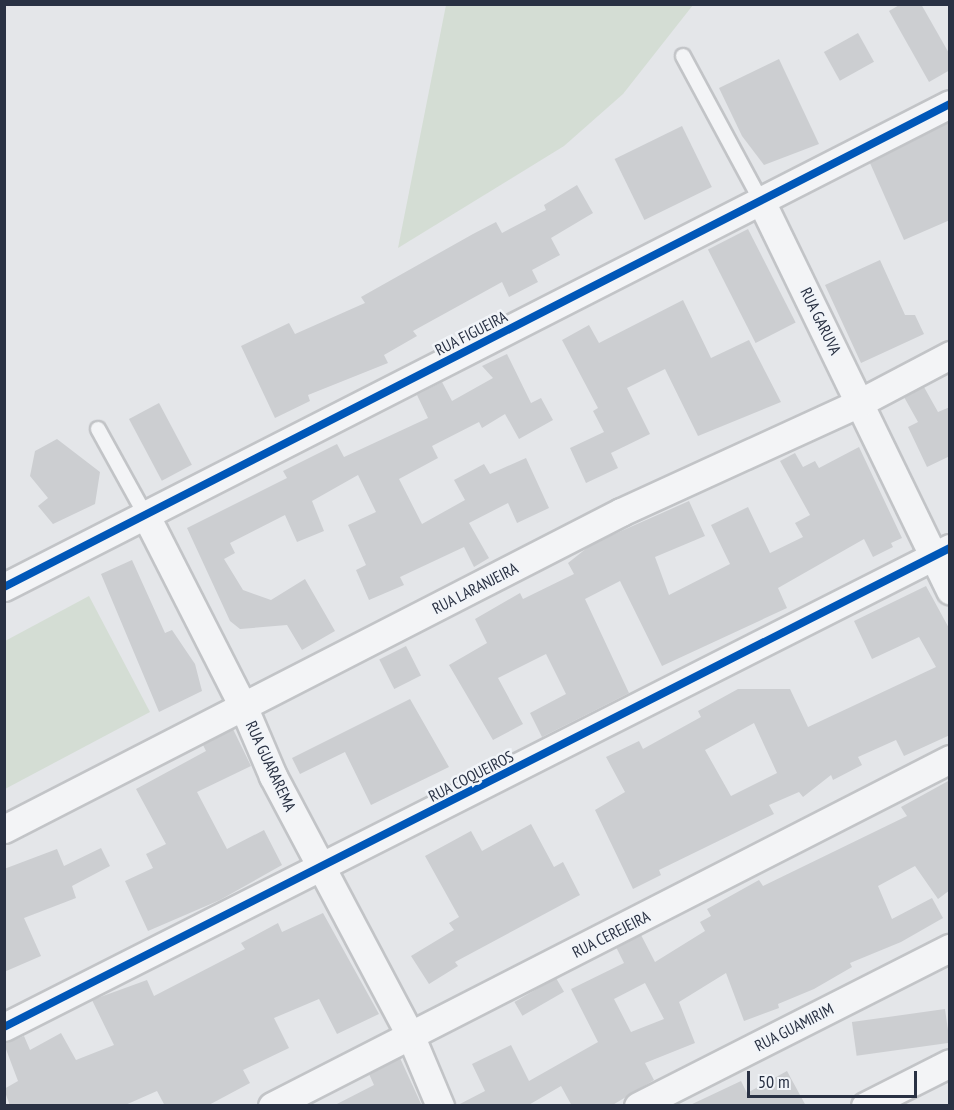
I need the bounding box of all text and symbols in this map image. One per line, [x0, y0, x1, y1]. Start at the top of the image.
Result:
street label: RUA GARUVA [796, 284, 846, 358]
street label: RUA FIGUEIRA [431, 307, 511, 359]
street label: RUA LARANJEIRA [429, 558, 521, 618]
street label: RUA GUARAREMA [242, 718, 300, 814]
street label: RUA COQUEIROS [425, 746, 517, 806]
street label: RUA CEREJEIRA [569, 906, 653, 962]
street label: RUA GUAMIRIM [751, 999, 837, 1055]
scale bar [750, 1059, 920, 1097]
text: 50 m [758, 1070, 790, 1093]

